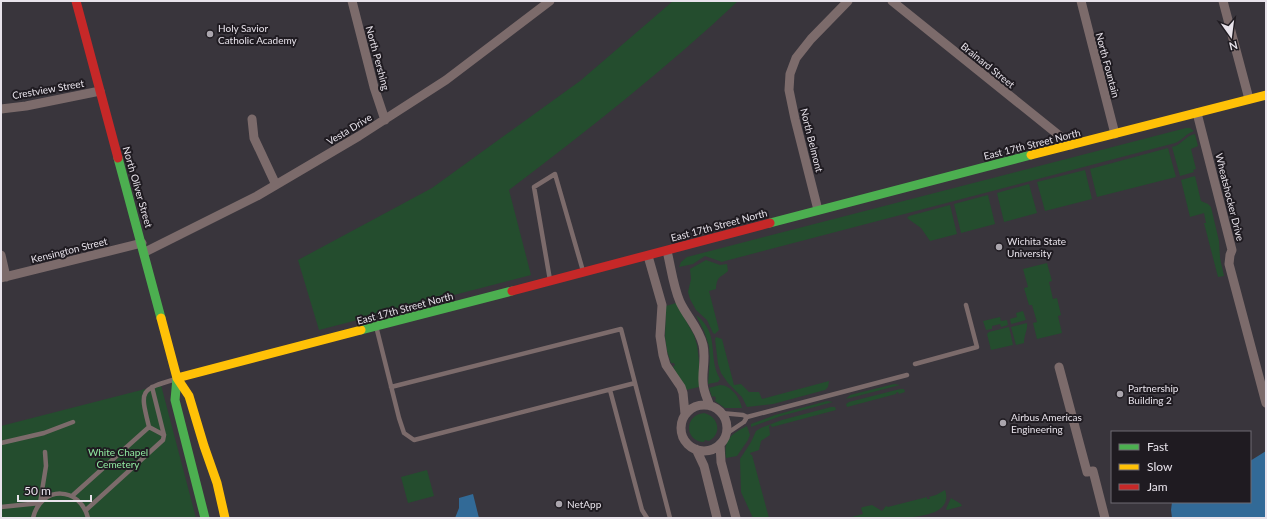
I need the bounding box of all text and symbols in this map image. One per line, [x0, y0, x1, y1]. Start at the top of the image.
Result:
north arrow [1211, 16, 1251, 56]
place label: Holy Savior Catholic Academy [218, 22, 298, 46]
street label: North Pershing [364, 24, 392, 92]
marker: Holy Savior Catholic Academy [205, 29, 215, 39]
street label: North Fountain [1094, 31, 1122, 99]
text: N [1228, 39, 1239, 54]
street label: Brainard Street [959, 40, 1018, 91]
street label: Crestview Street [11, 77, 85, 101]
street label: North Belmont [798, 107, 826, 174]
street label: Vesta Drive [324, 111, 374, 147]
street label: East 17th Street North [982, 126, 1082, 162]
street label: North Oliver Street [121, 145, 155, 229]
street label: Wheatshocker Drive [1213, 152, 1247, 242]
street label: East 17th Street North [669, 206, 769, 244]
street label: Kensington Street [30, 235, 109, 265]
place label: Wichita State University [1007, 235, 1066, 259]
marker: Wichita State University [994, 242, 1004, 252]
street label: East 17th Street North [355, 289, 455, 327]
place label: Partnership Building 2 [1128, 382, 1179, 406]
marker: Partnership Building 2 [1115, 389, 1125, 399]
place label: Airbus Americas Engineering [1011, 411, 1082, 435]
marker: Airbus Americas Engineering [998, 418, 1008, 428]
legend [1111, 431, 1251, 503]
text: Fast [1147, 439, 1169, 454]
park label: White Chapel Cemetery [88, 446, 148, 470]
text: Slow [1147, 459, 1173, 474]
scale bar [18, 477, 91, 503]
text: Jam [1147, 479, 1168, 494]
text: 50 m [24, 483, 51, 498]
place label: NetApp [567, 498, 602, 510]
marker: NetApp [554, 499, 564, 509]

